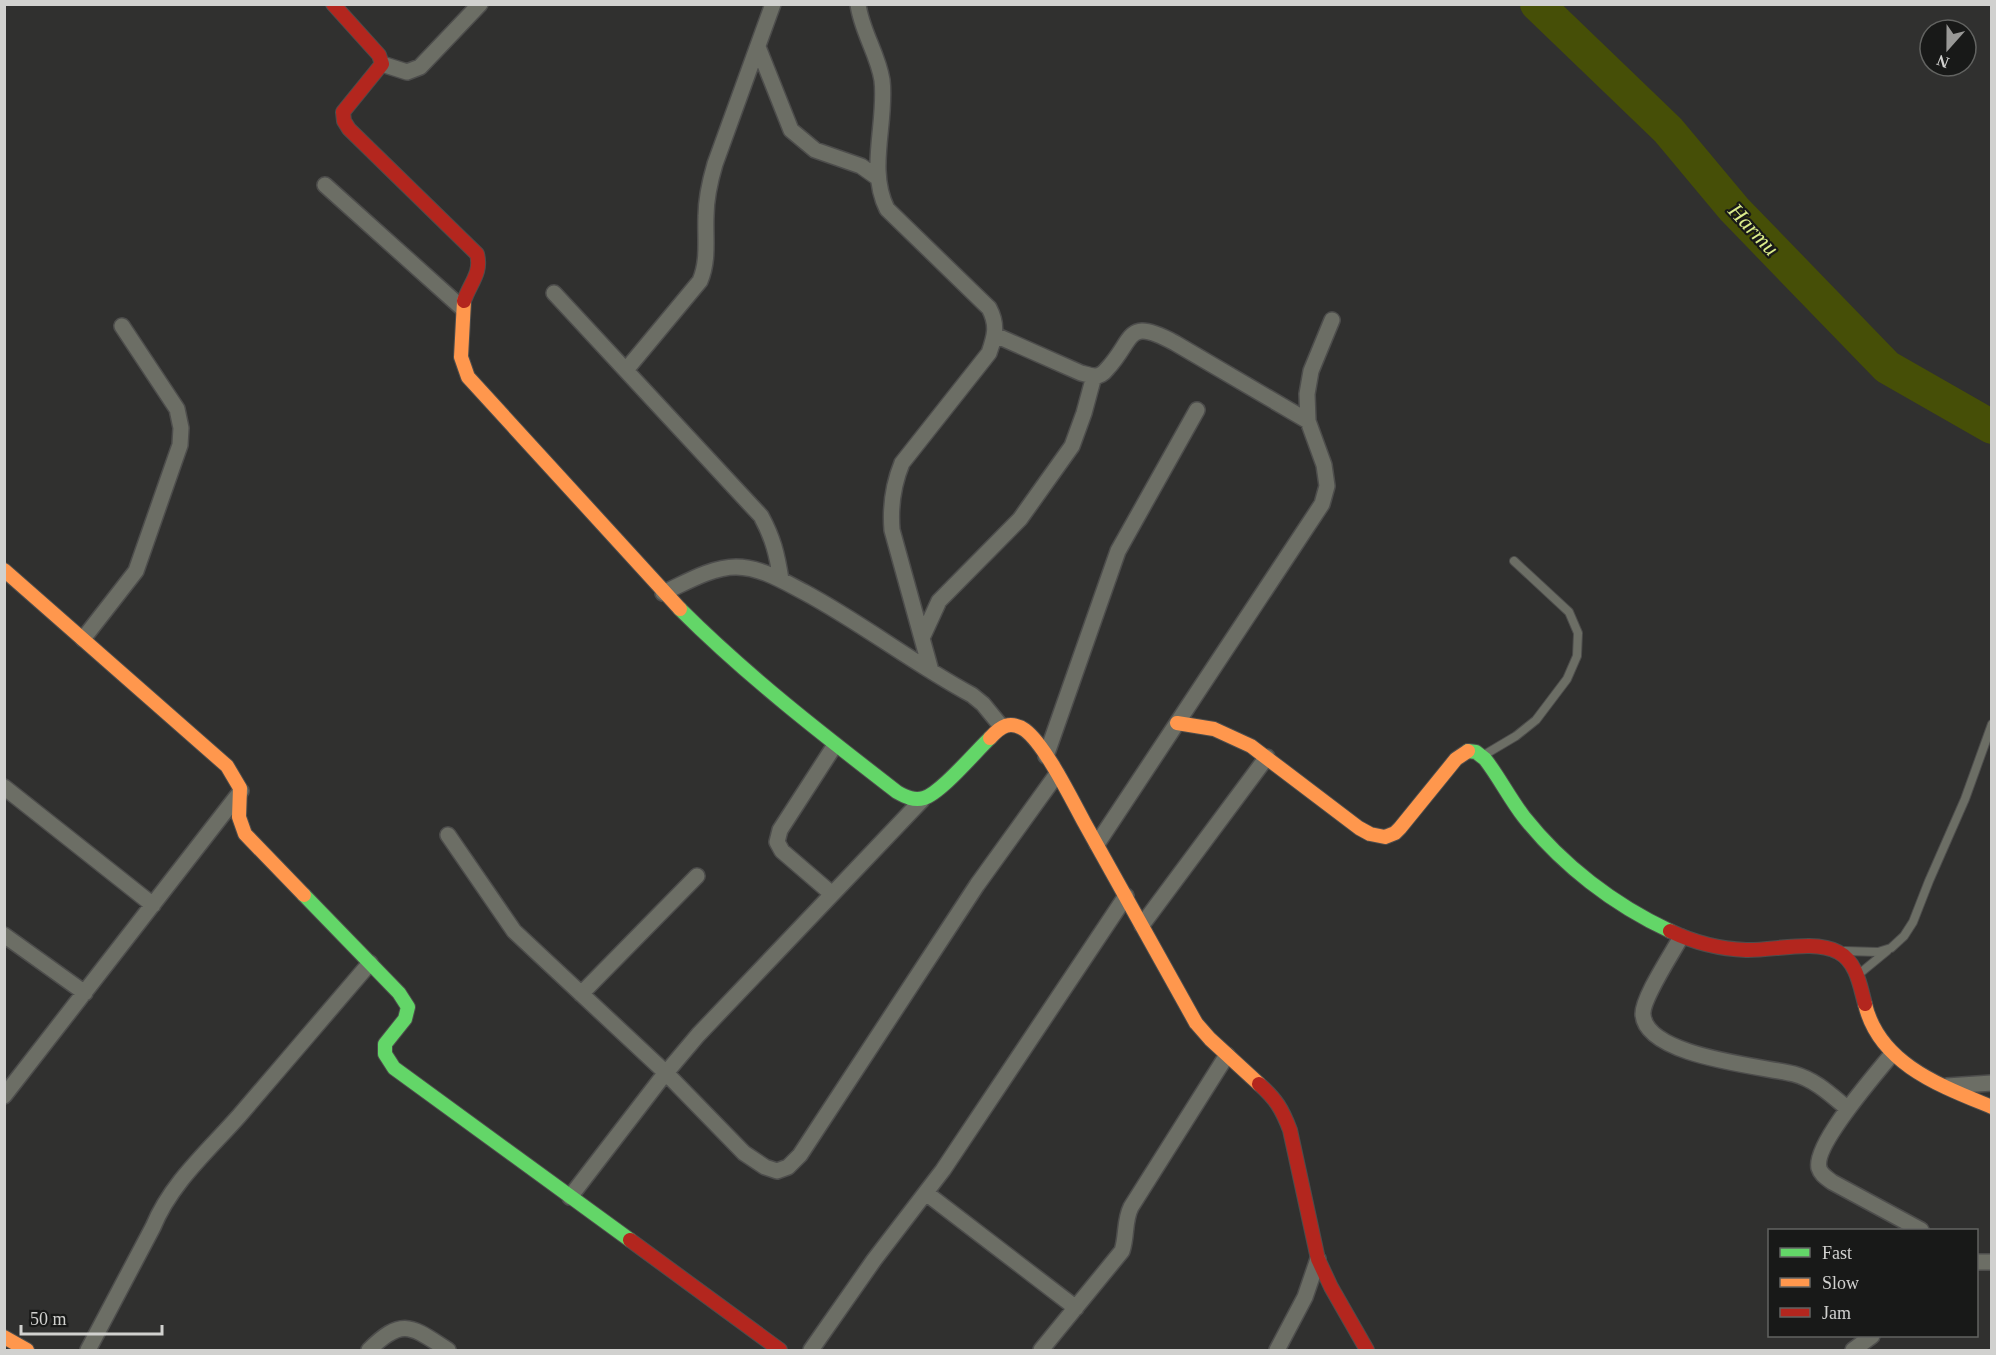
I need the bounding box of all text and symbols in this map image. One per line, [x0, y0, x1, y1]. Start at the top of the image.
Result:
north arrow [1918, 18, 1978, 78]
text: N [1934, 51, 1951, 72]
water label: Harmu [1723, 197, 1784, 261]
legend [1768, 1229, 1978, 1337]
text: Fast [1822, 1243, 1852, 1263]
text: Slow [1822, 1273, 1859, 1293]
scale bar [21, 1298, 162, 1336]
text: Jam [1822, 1303, 1851, 1323]
text: 50 m [30, 1309, 67, 1329]

